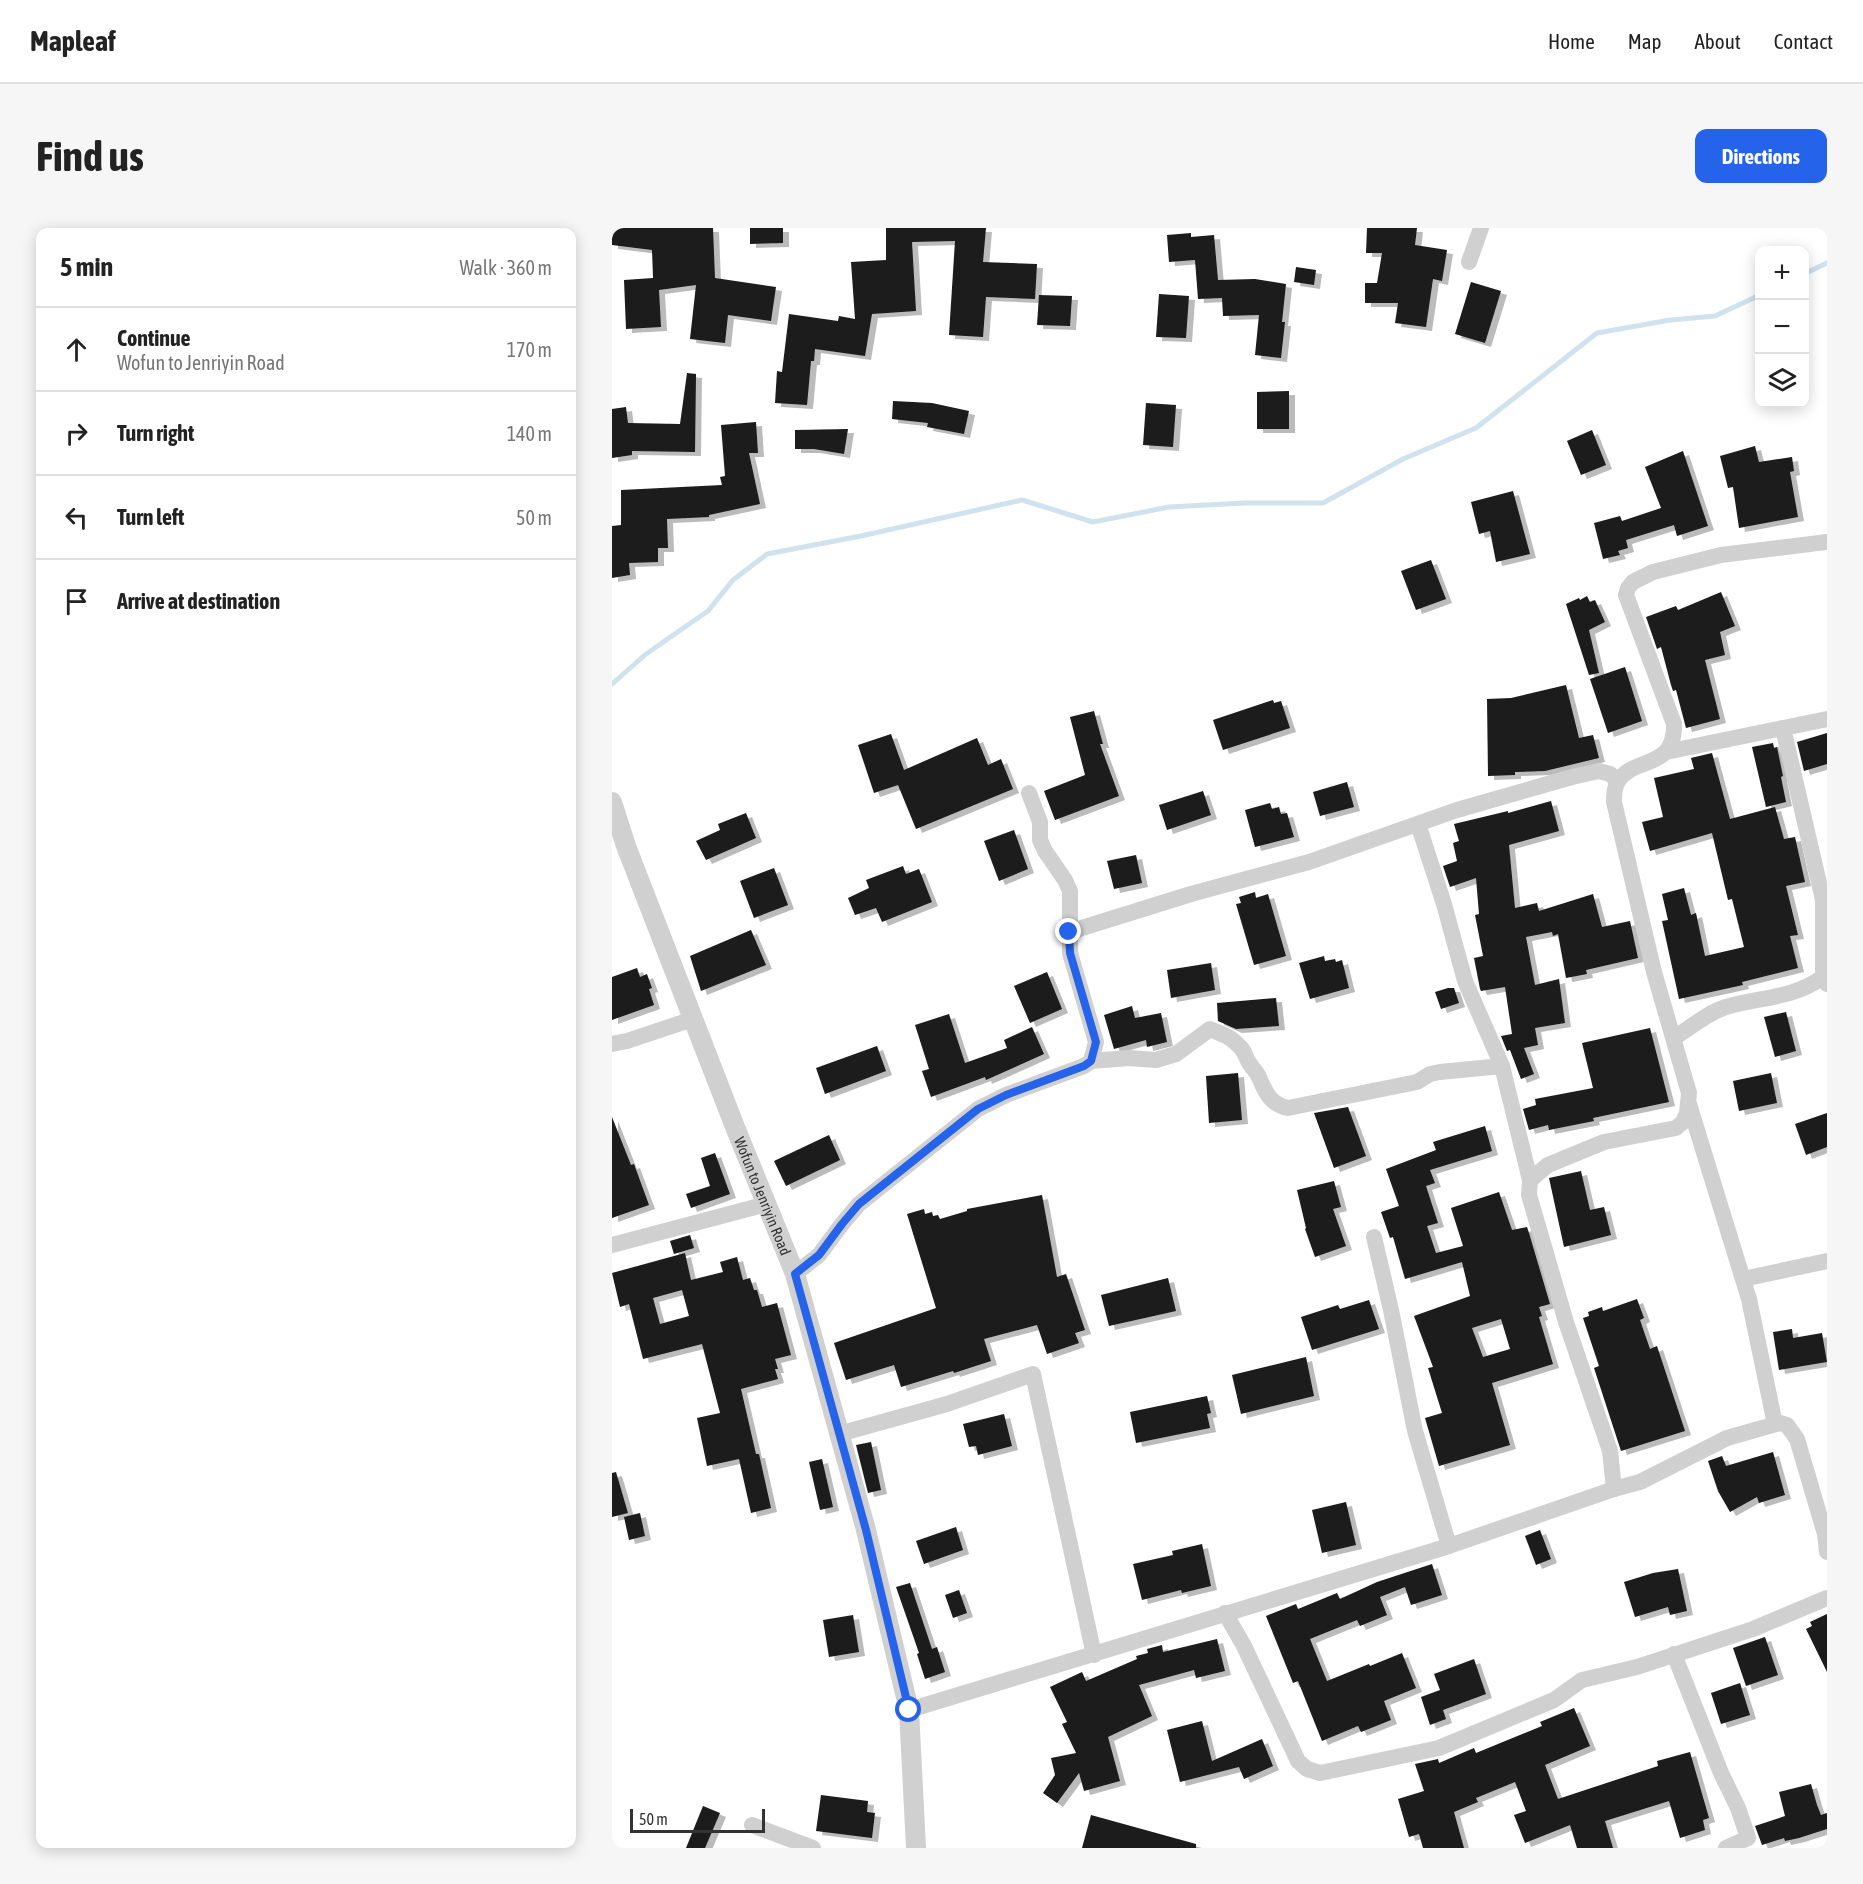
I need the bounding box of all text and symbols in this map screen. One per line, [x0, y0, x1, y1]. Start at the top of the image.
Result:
text: Mapleaf [30, 25, 116, 57]
text: Home [1548, 29, 1595, 53]
text: Map [1628, 29, 1662, 53]
text: About [1695, 29, 1741, 53]
text: Contact [1774, 29, 1833, 53]
button: Directions [1695, 129, 1827, 183]
text: Find us [36, 132, 144, 180]
map controls [1755, 246, 1809, 408]
button: + [1755, 246, 1809, 300]
text: 5 min [60, 252, 113, 282]
text: Walk · 360 m [460, 256, 552, 279]
button: − [1755, 300, 1809, 354]
text: Continue [117, 325, 191, 351]
icon: ahead [60, 333, 93, 366]
text: 170 m [507, 338, 552, 361]
text: Wofun to Jenriyin Road [117, 351, 285, 374]
button: layers [1755, 354, 1809, 408]
icon: right [60, 417, 93, 450]
text: Turn right [117, 420, 194, 446]
text: 140 m [507, 422, 552, 445]
icon: left [60, 501, 93, 534]
text: Turn left [117, 504, 184, 530]
text: 50 m [516, 506, 552, 529]
icon: arrive [60, 585, 93, 618]
text: Arrive at destination [117, 588, 280, 614]
route end [1055, 918, 1081, 944]
street label: Wofun to Jenriyin Road [731, 1134, 795, 1257]
route start [895, 1696, 921, 1722]
scale bar [630, 1806, 765, 1834]
text: 50 m [639, 1810, 668, 1828]

